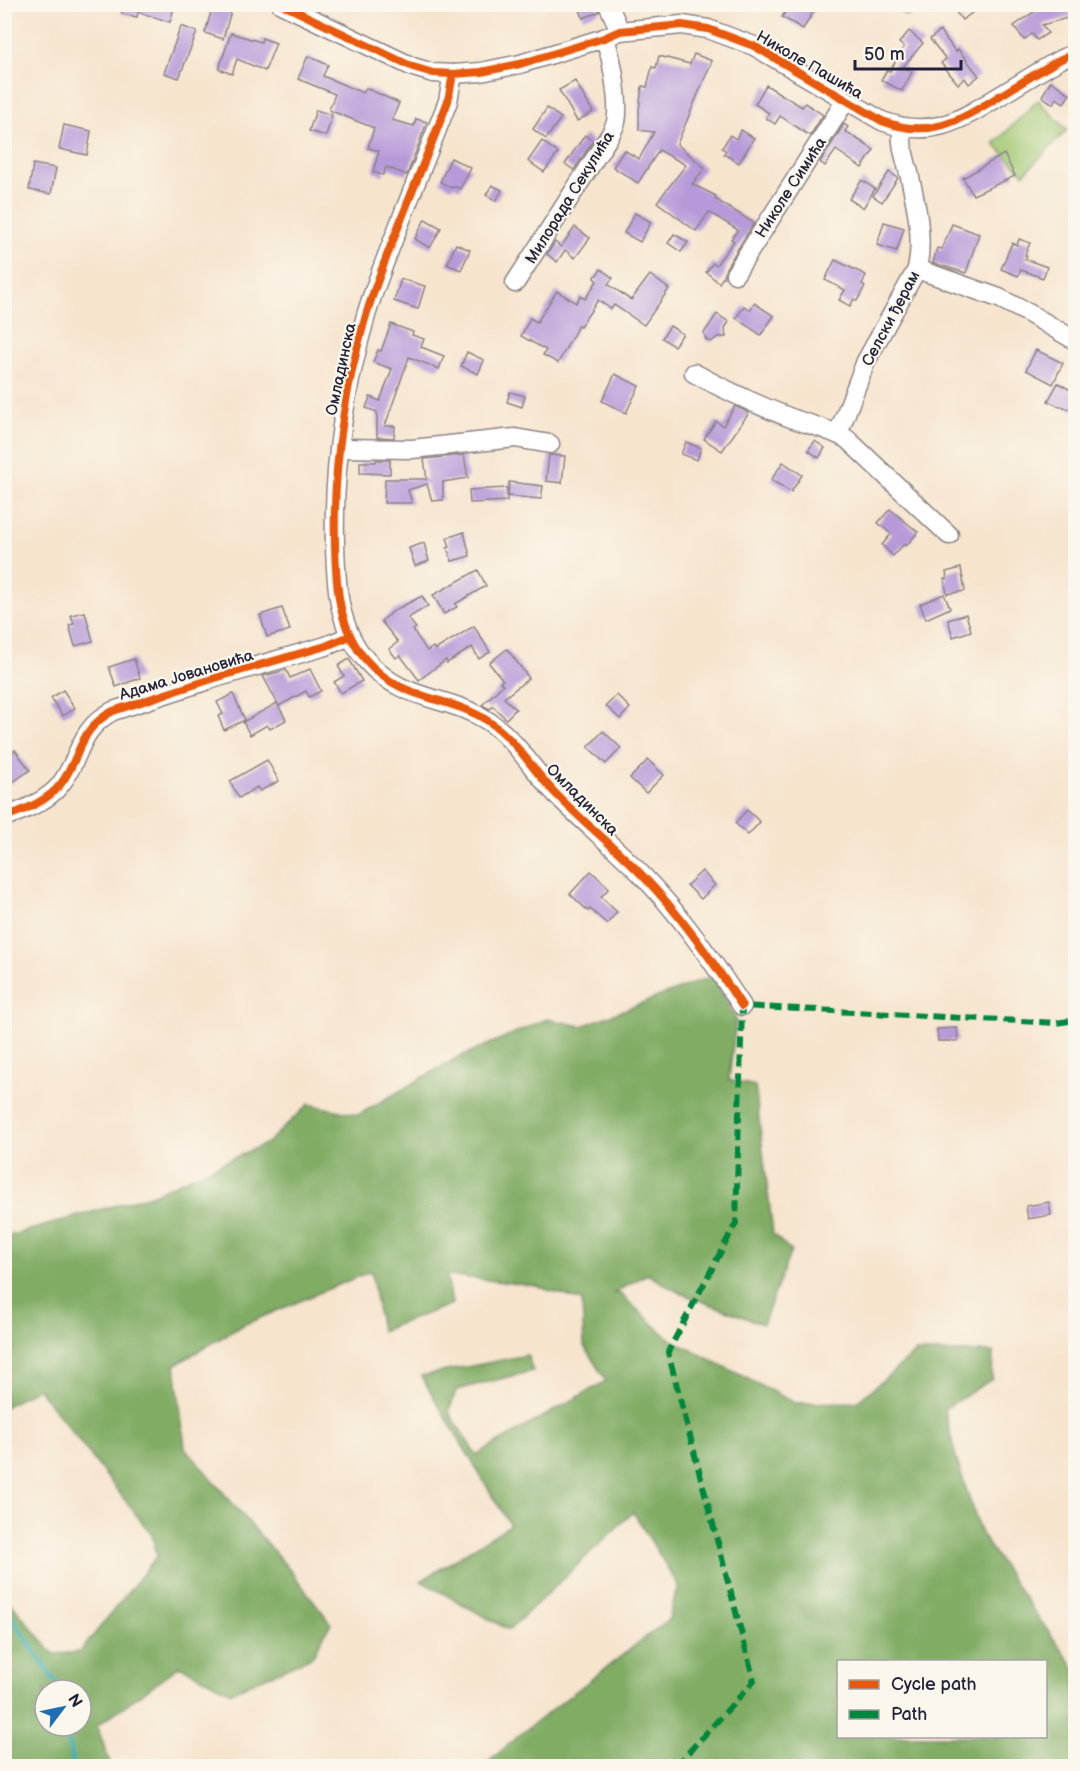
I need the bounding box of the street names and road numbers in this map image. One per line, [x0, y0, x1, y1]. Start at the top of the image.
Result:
street label: Николе Пашића [753, 27, 866, 104]
street label: Милорада Секулића [522, 128, 619, 268]
street label: Николе Симића [752, 133, 831, 242]
street label: Селски ђерам [858, 268, 924, 370]
street label: Омладинска [322, 321, 361, 417]
street label: Адама Јовановића [116, 646, 256, 705]
street label: Омладинска [542, 760, 622, 840]

